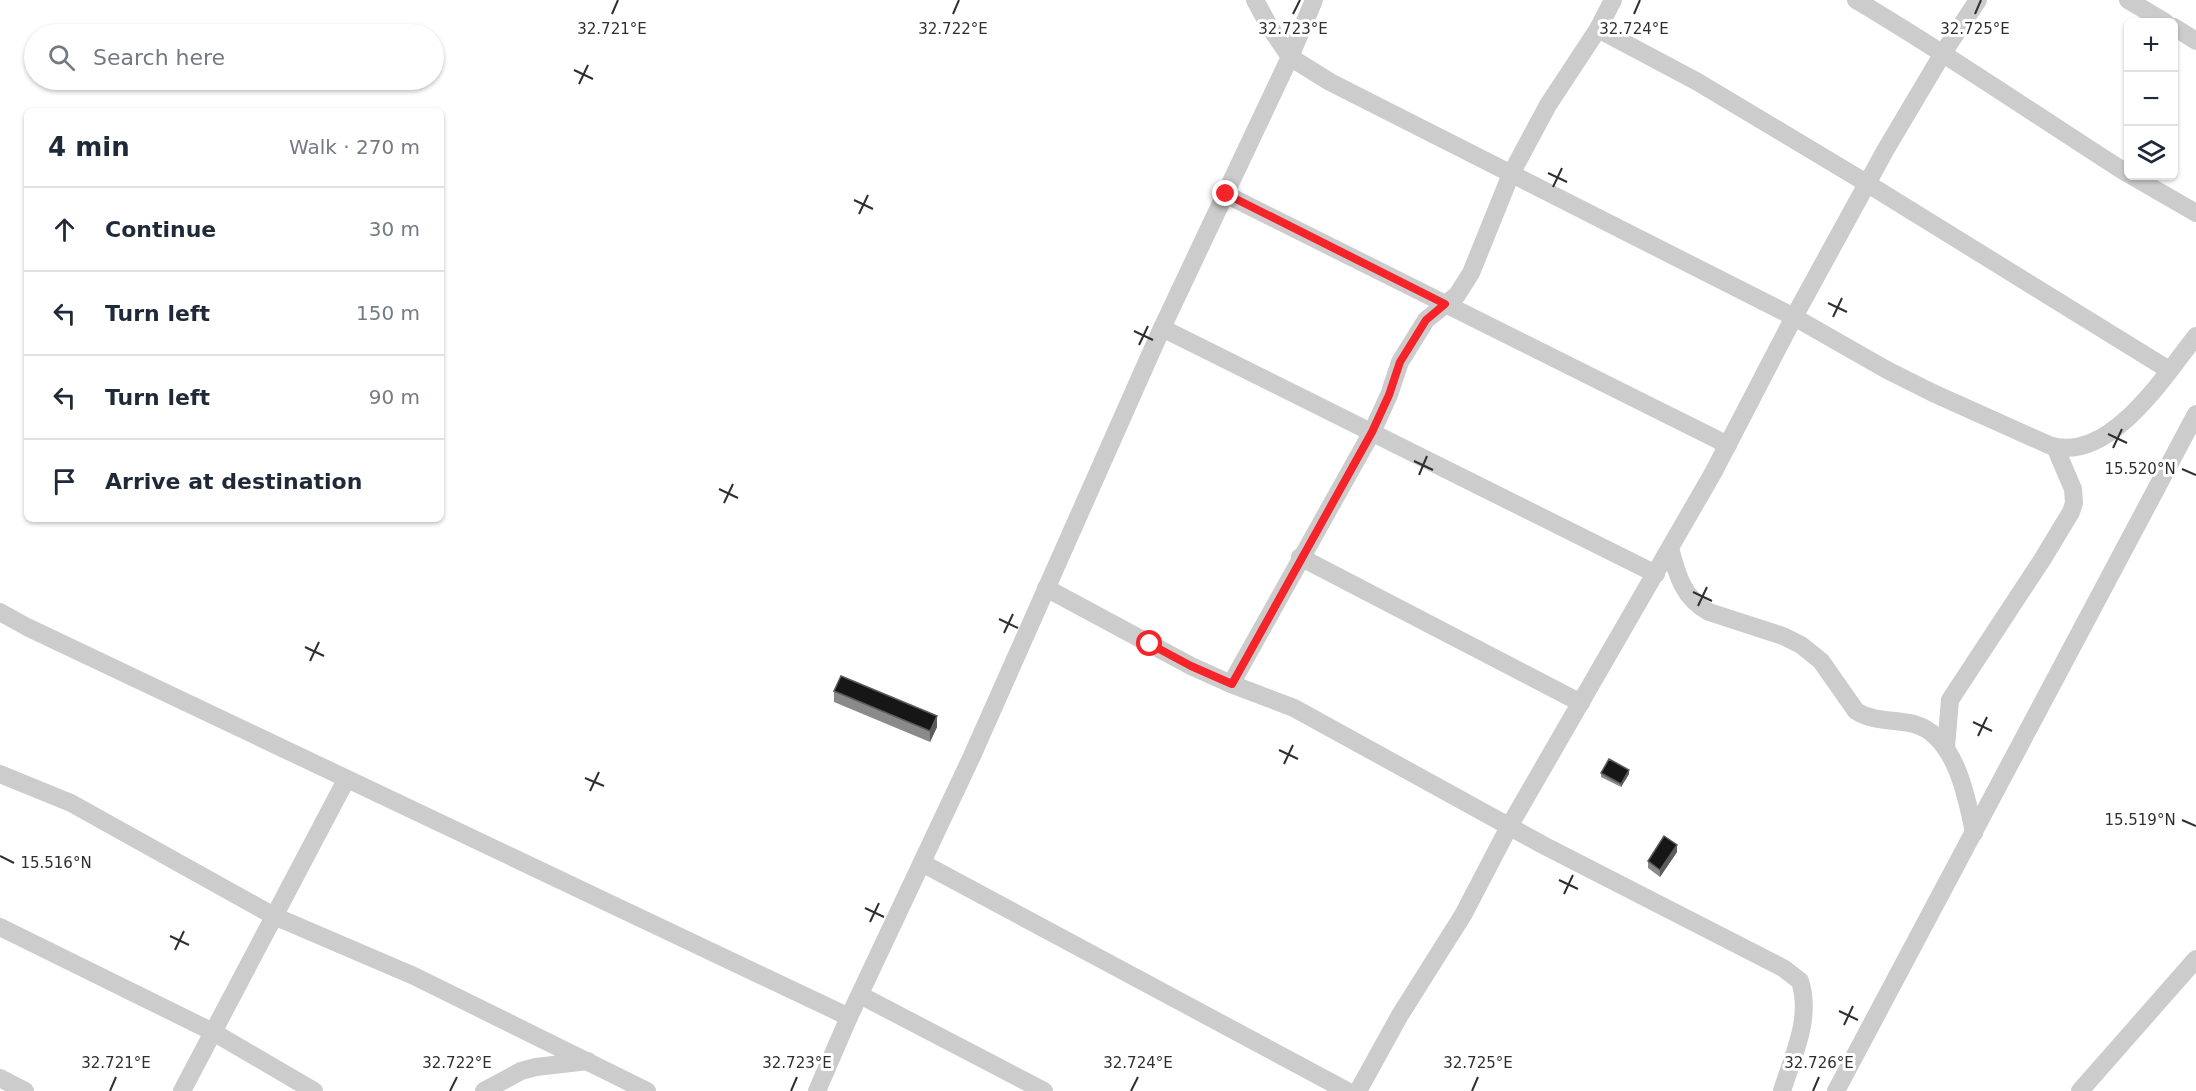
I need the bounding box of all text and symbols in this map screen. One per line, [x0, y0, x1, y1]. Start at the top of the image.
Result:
map controls [2124, 18, 2178, 180]
button: + [2124, 18, 2178, 72]
text: 32.721°E [577, 20, 647, 38]
text: 32.722°E [918, 20, 988, 38]
text: 32.723°E [1258, 20, 1328, 38]
text: 32.724°E [1599, 20, 1669, 38]
text: 32.725°E [1940, 20, 2010, 38]
search box [24, 24, 444, 90]
icon: search [45, 41, 78, 74]
text: Search here [93, 45, 225, 70]
button: − [2124, 72, 2178, 126]
button: layers [2124, 126, 2178, 180]
text: 4 min [48, 132, 130, 162]
text: Walk · 270 m [289, 135, 420, 159]
route end [1212, 180, 1238, 206]
icon: ahead [48, 213, 81, 246]
text: Continue [105, 217, 216, 242]
text: 30 m [369, 217, 420, 241]
icon: left [48, 297, 81, 330]
text: Turn left [105, 301, 210, 326]
text: 150 m [356, 301, 420, 325]
icon: left [48, 381, 81, 414]
text: Turn left [105, 385, 210, 410]
text: 90 m [369, 385, 420, 409]
text: 15.520°N [2104, 460, 2176, 478]
icon: arrive [48, 465, 81, 498]
text: Arrive at destination [105, 469, 362, 494]
route start [1136, 630, 1162, 656]
text: 15.519°N [2104, 811, 2176, 829]
text: 15.516°N [20, 854, 92, 872]
text: 32.721°E [81, 1054, 151, 1072]
text: 32.722°E [422, 1054, 492, 1072]
text: 32.723°E [762, 1054, 832, 1072]
text: 32.724°E [1103, 1054, 1173, 1072]
text: 32.725°E [1443, 1054, 1513, 1072]
text: 32.726°E [1784, 1054, 1854, 1072]

